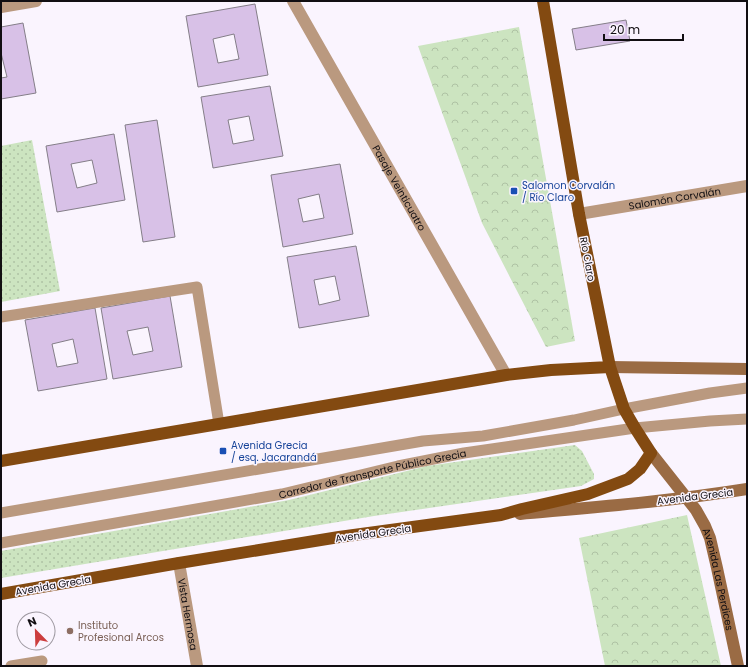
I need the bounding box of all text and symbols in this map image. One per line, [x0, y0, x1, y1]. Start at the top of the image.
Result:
scale bar [604, 16, 683, 42]
text: 20 m [610, 21, 640, 38]
street label: Pasaje Veinticuatro [368, 142, 429, 234]
place label: Salomon Corvalán / Río Claro [522, 178, 615, 205]
street label: Salomón Corvalán [628, 183, 722, 214]
marker: Salomon Corvalán / Río Claro [509, 186, 519, 196]
street label: Río Claro [576, 236, 599, 282]
place label: Avenida Grecia / esq. Jacarandá [231, 438, 317, 465]
marker: Avenida Grecia / esq. Jacarandá [218, 446, 228, 456]
street label: Corredor de Transporte Público Grecia [277, 446, 468, 503]
street label: Avenida Grecia [656, 484, 734, 509]
street label: Avenida Grecia [334, 521, 412, 546]
street label: Avenida Las Perdices [699, 526, 737, 632]
street label: Avenida Grecia [14, 571, 92, 600]
street label: Vista Hermosa [174, 577, 201, 652]
north arrow [16, 611, 56, 651]
text: N [25, 613, 39, 631]
place label: Instituto Profesional Arcos [78, 618, 164, 645]
marker: Instituto Profesional Arcos [65, 626, 75, 636]

